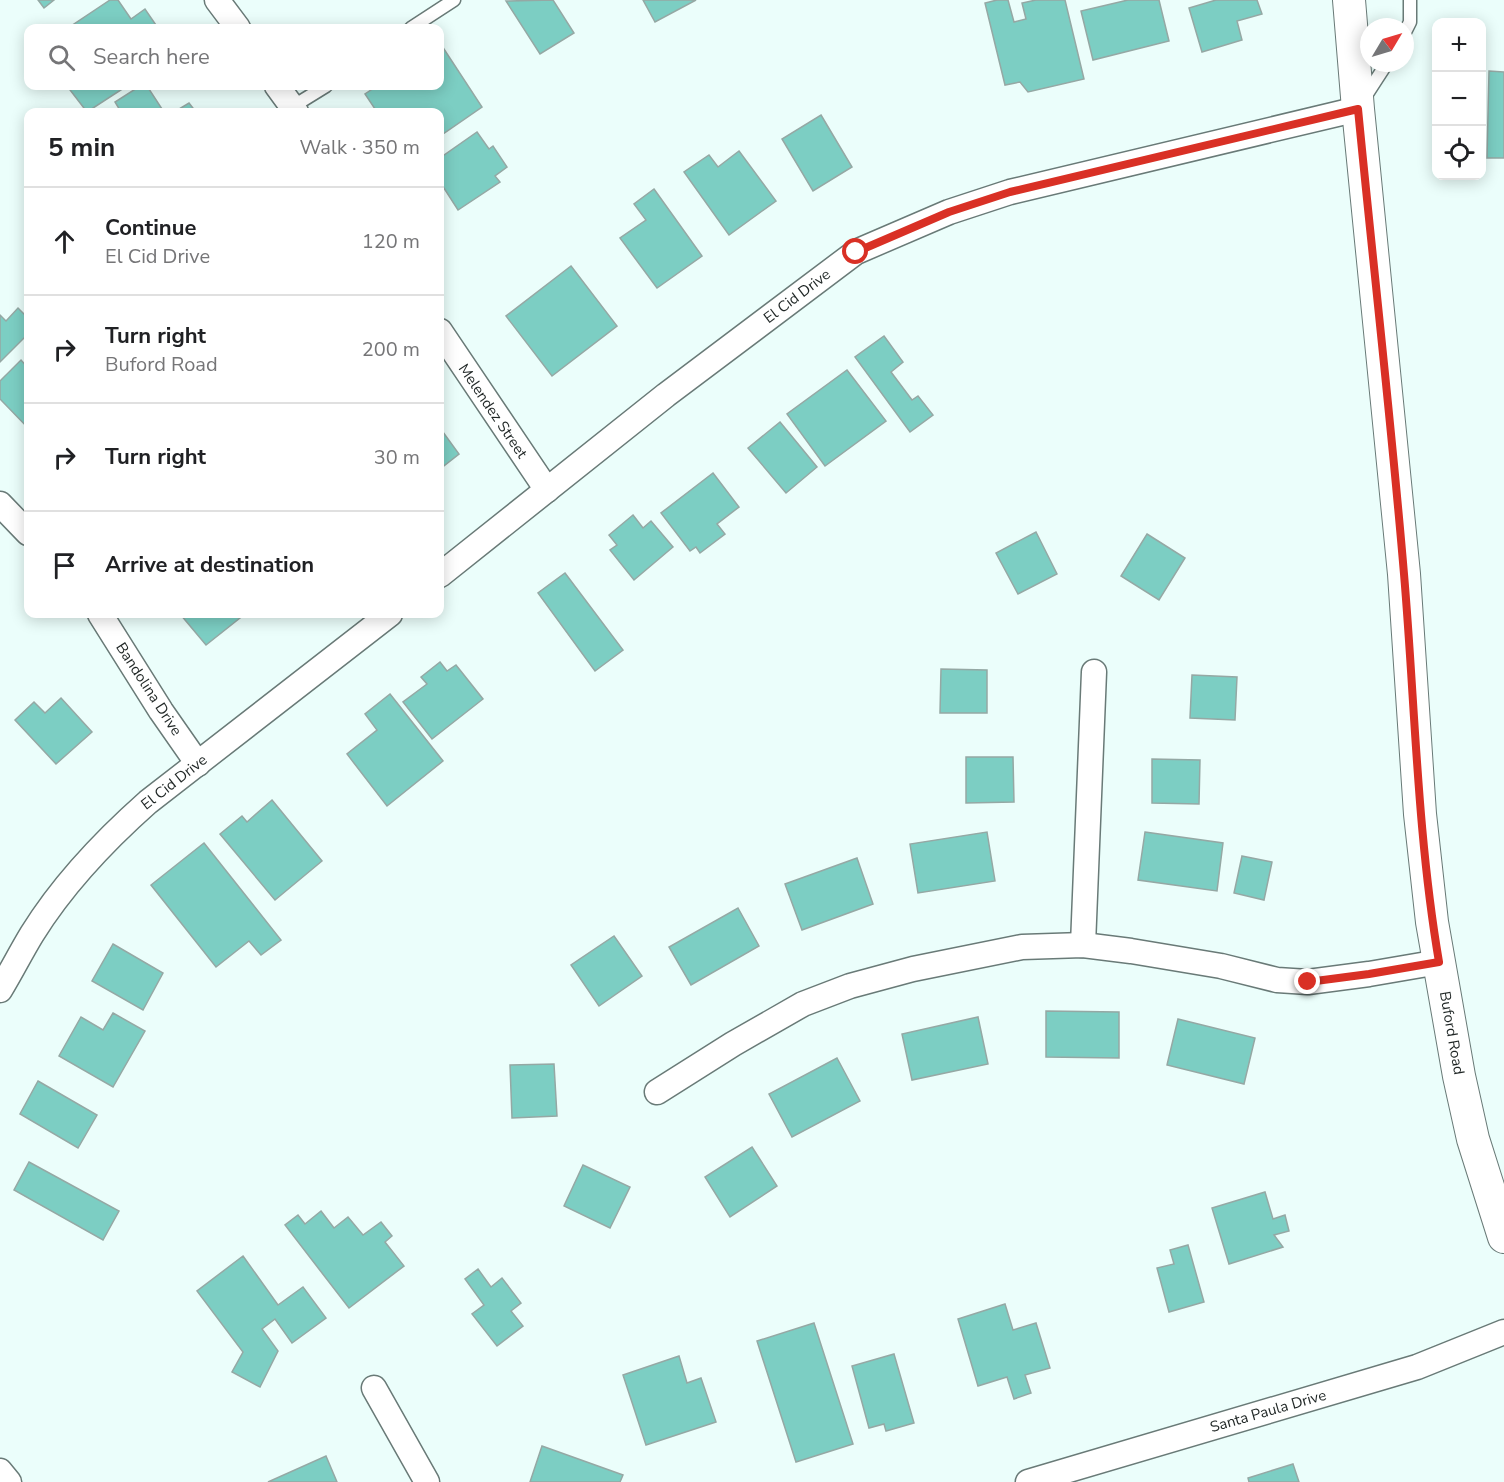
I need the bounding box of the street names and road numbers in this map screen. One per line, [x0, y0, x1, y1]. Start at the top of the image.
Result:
street label: El Cid Drive [760, 264, 834, 328]
street label: Melendez Street [454, 360, 532, 463]
street label: Bandolina Drive [111, 638, 187, 740]
street label: El Cid Drive [137, 750, 211, 814]
street label: Buford Road [1435, 990, 1469, 1076]
street label: Santa Paula Drive [1208, 1385, 1328, 1437]

